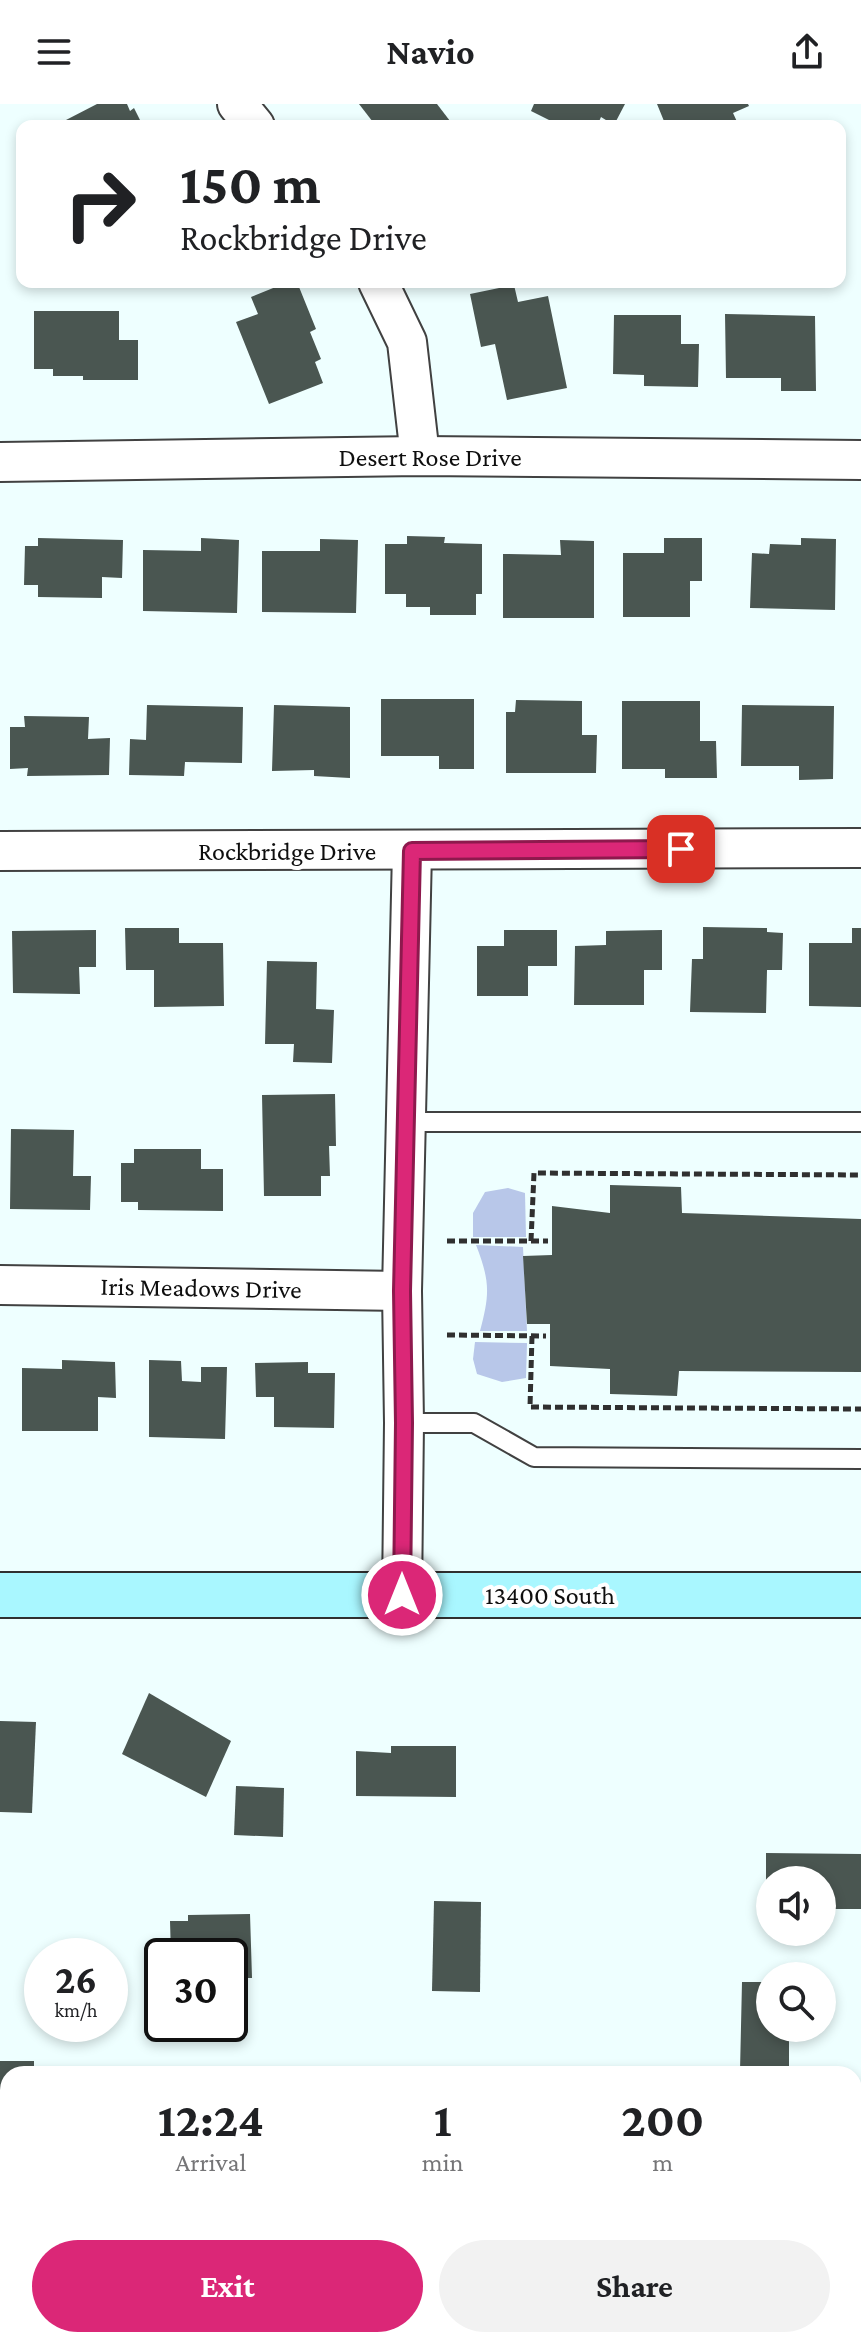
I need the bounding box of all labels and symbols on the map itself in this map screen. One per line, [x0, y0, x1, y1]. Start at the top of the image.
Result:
street label: Desert Rose Drive [338, 443, 522, 472]
pin [647, 815, 715, 883]
street label: Rockbridge Drive [198, 837, 376, 866]
street label: Iris Meadows Drive [100, 1272, 302, 1304]
position arrow [360, 1553, 444, 1637]
street label: 13400 South [485, 1581, 615, 1610]
speed limit sign: 30 [144, 1938, 248, 2042]

